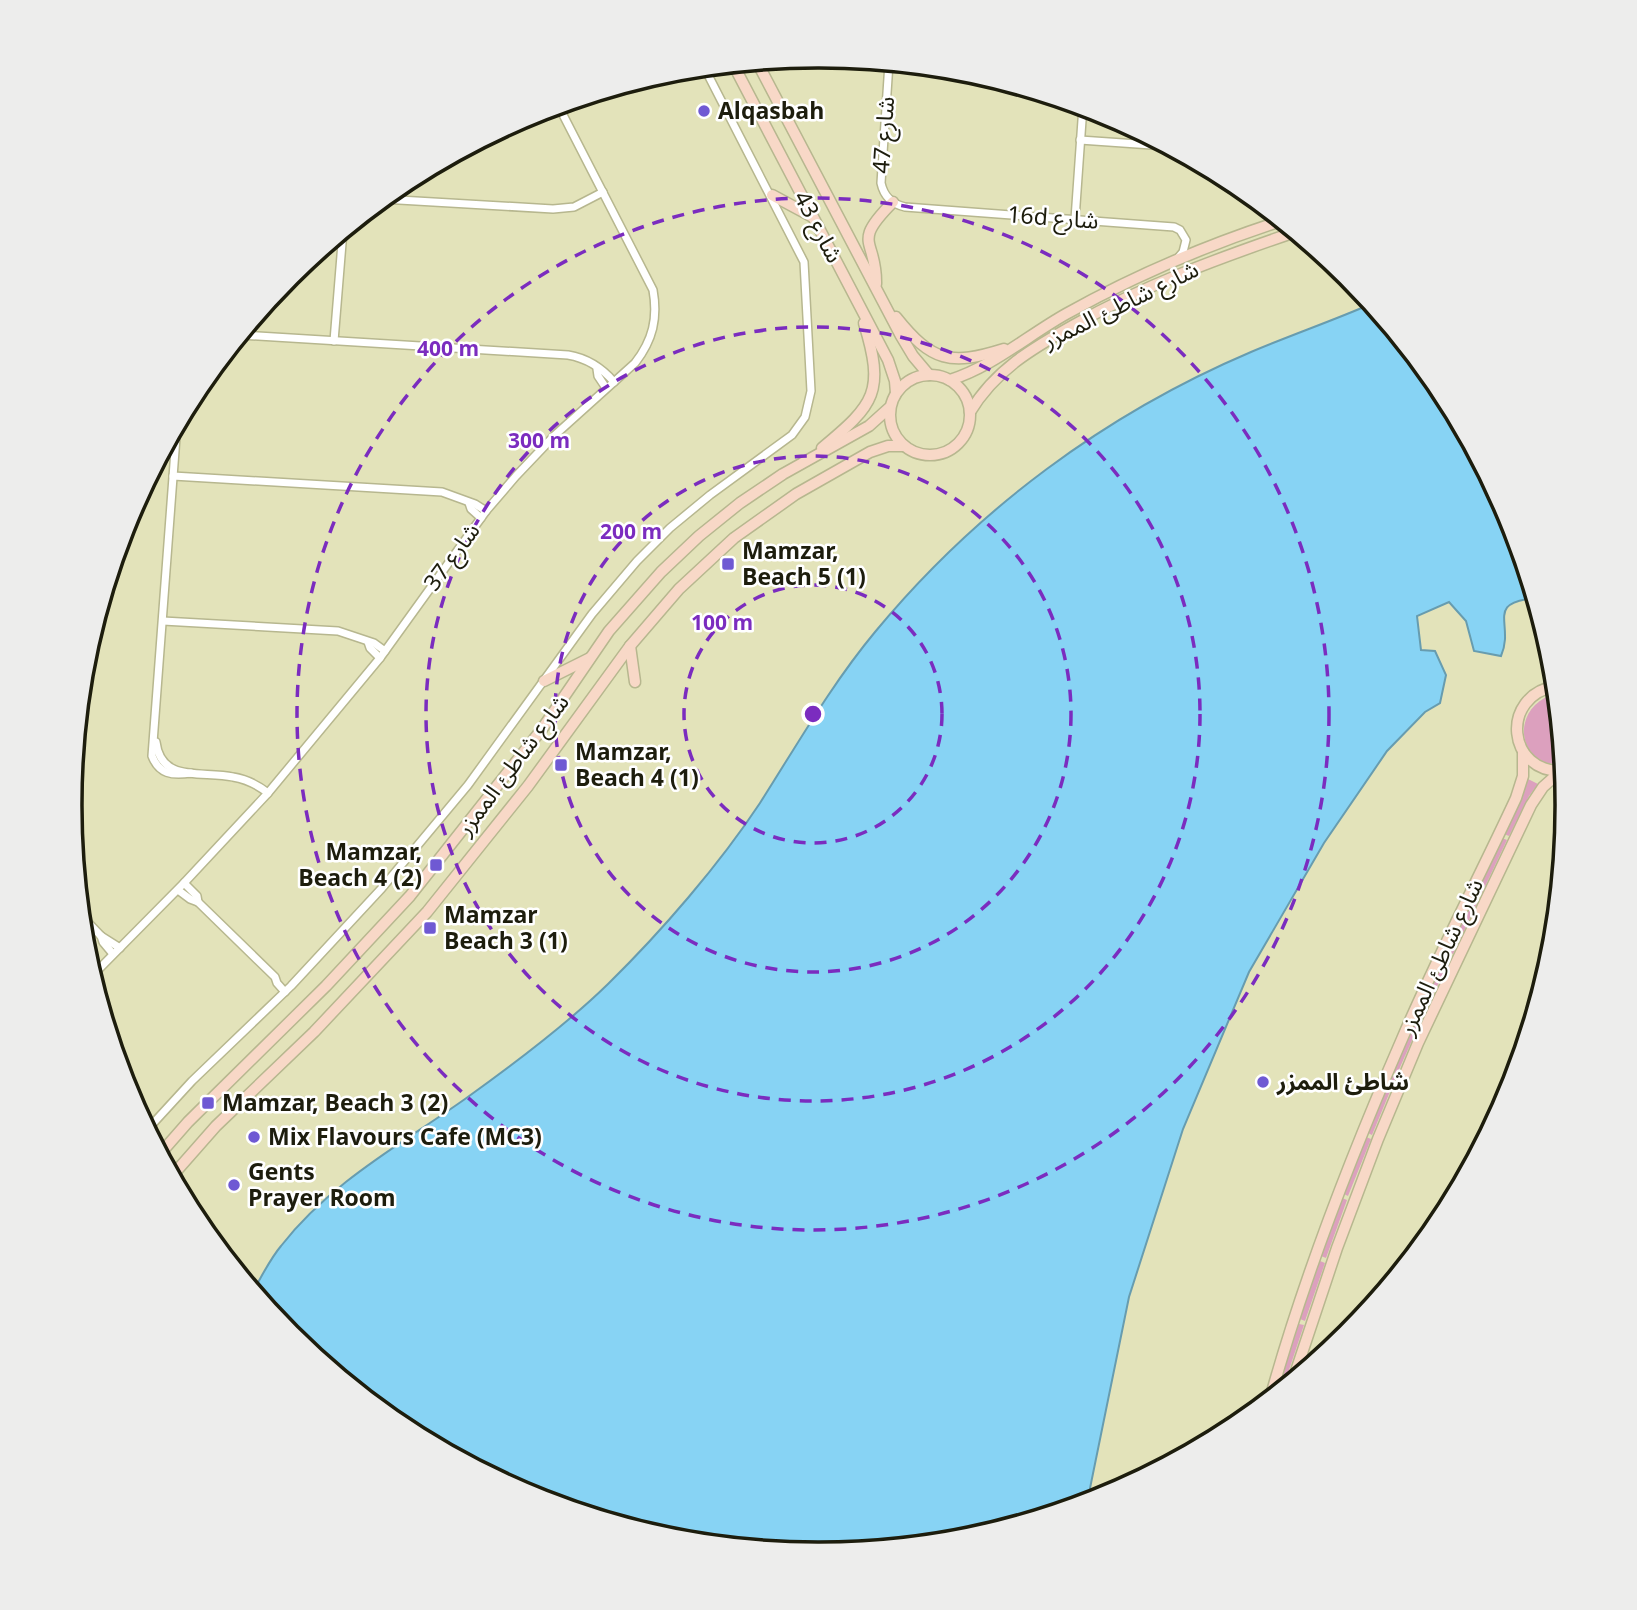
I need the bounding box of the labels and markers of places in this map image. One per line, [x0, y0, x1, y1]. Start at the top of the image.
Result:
place label: Alqasbah [718, 87, 824, 136]
marker: Alqasbah [696, 103, 712, 119]
place label: Mamzar, Beach 5 (1) [742, 527, 866, 602]
marker: Mamzar, Beach 5 (1) [720, 556, 736, 572]
centre of rings [801, 702, 825, 726]
place label: Mamzar, Beach 4 (1) [575, 728, 699, 803]
marker: Mamzar, Beach 4 (1) [553, 757, 569, 773]
place label: Mamzar, Beach 4 (2) [298, 828, 422, 903]
marker: Mamzar, Beach 4 (2) [428, 857, 444, 873]
place label: Mamzar Beach 3 (1) [444, 891, 568, 966]
marker: Mamzar Beach 3 (1) [422, 920, 438, 936]
place label: شاطئ الممزر [1276, 1058, 1409, 1107]
marker: شاطئ الممزر [1255, 1074, 1271, 1090]
place label: Mamzar, Beach 3 (2) [222, 1079, 448, 1128]
marker: Mamzar, Beach 3 (2) [200, 1095, 216, 1111]
place label: Mix Flavours Cafe (MC3) [268, 1113, 542, 1162]
marker: Mix Flavours Cafe (MC3) [246, 1129, 262, 1145]
place label: Gents Prayer Room [248, 1148, 396, 1223]
marker: Gents Prayer Room [226, 1177, 242, 1193]

